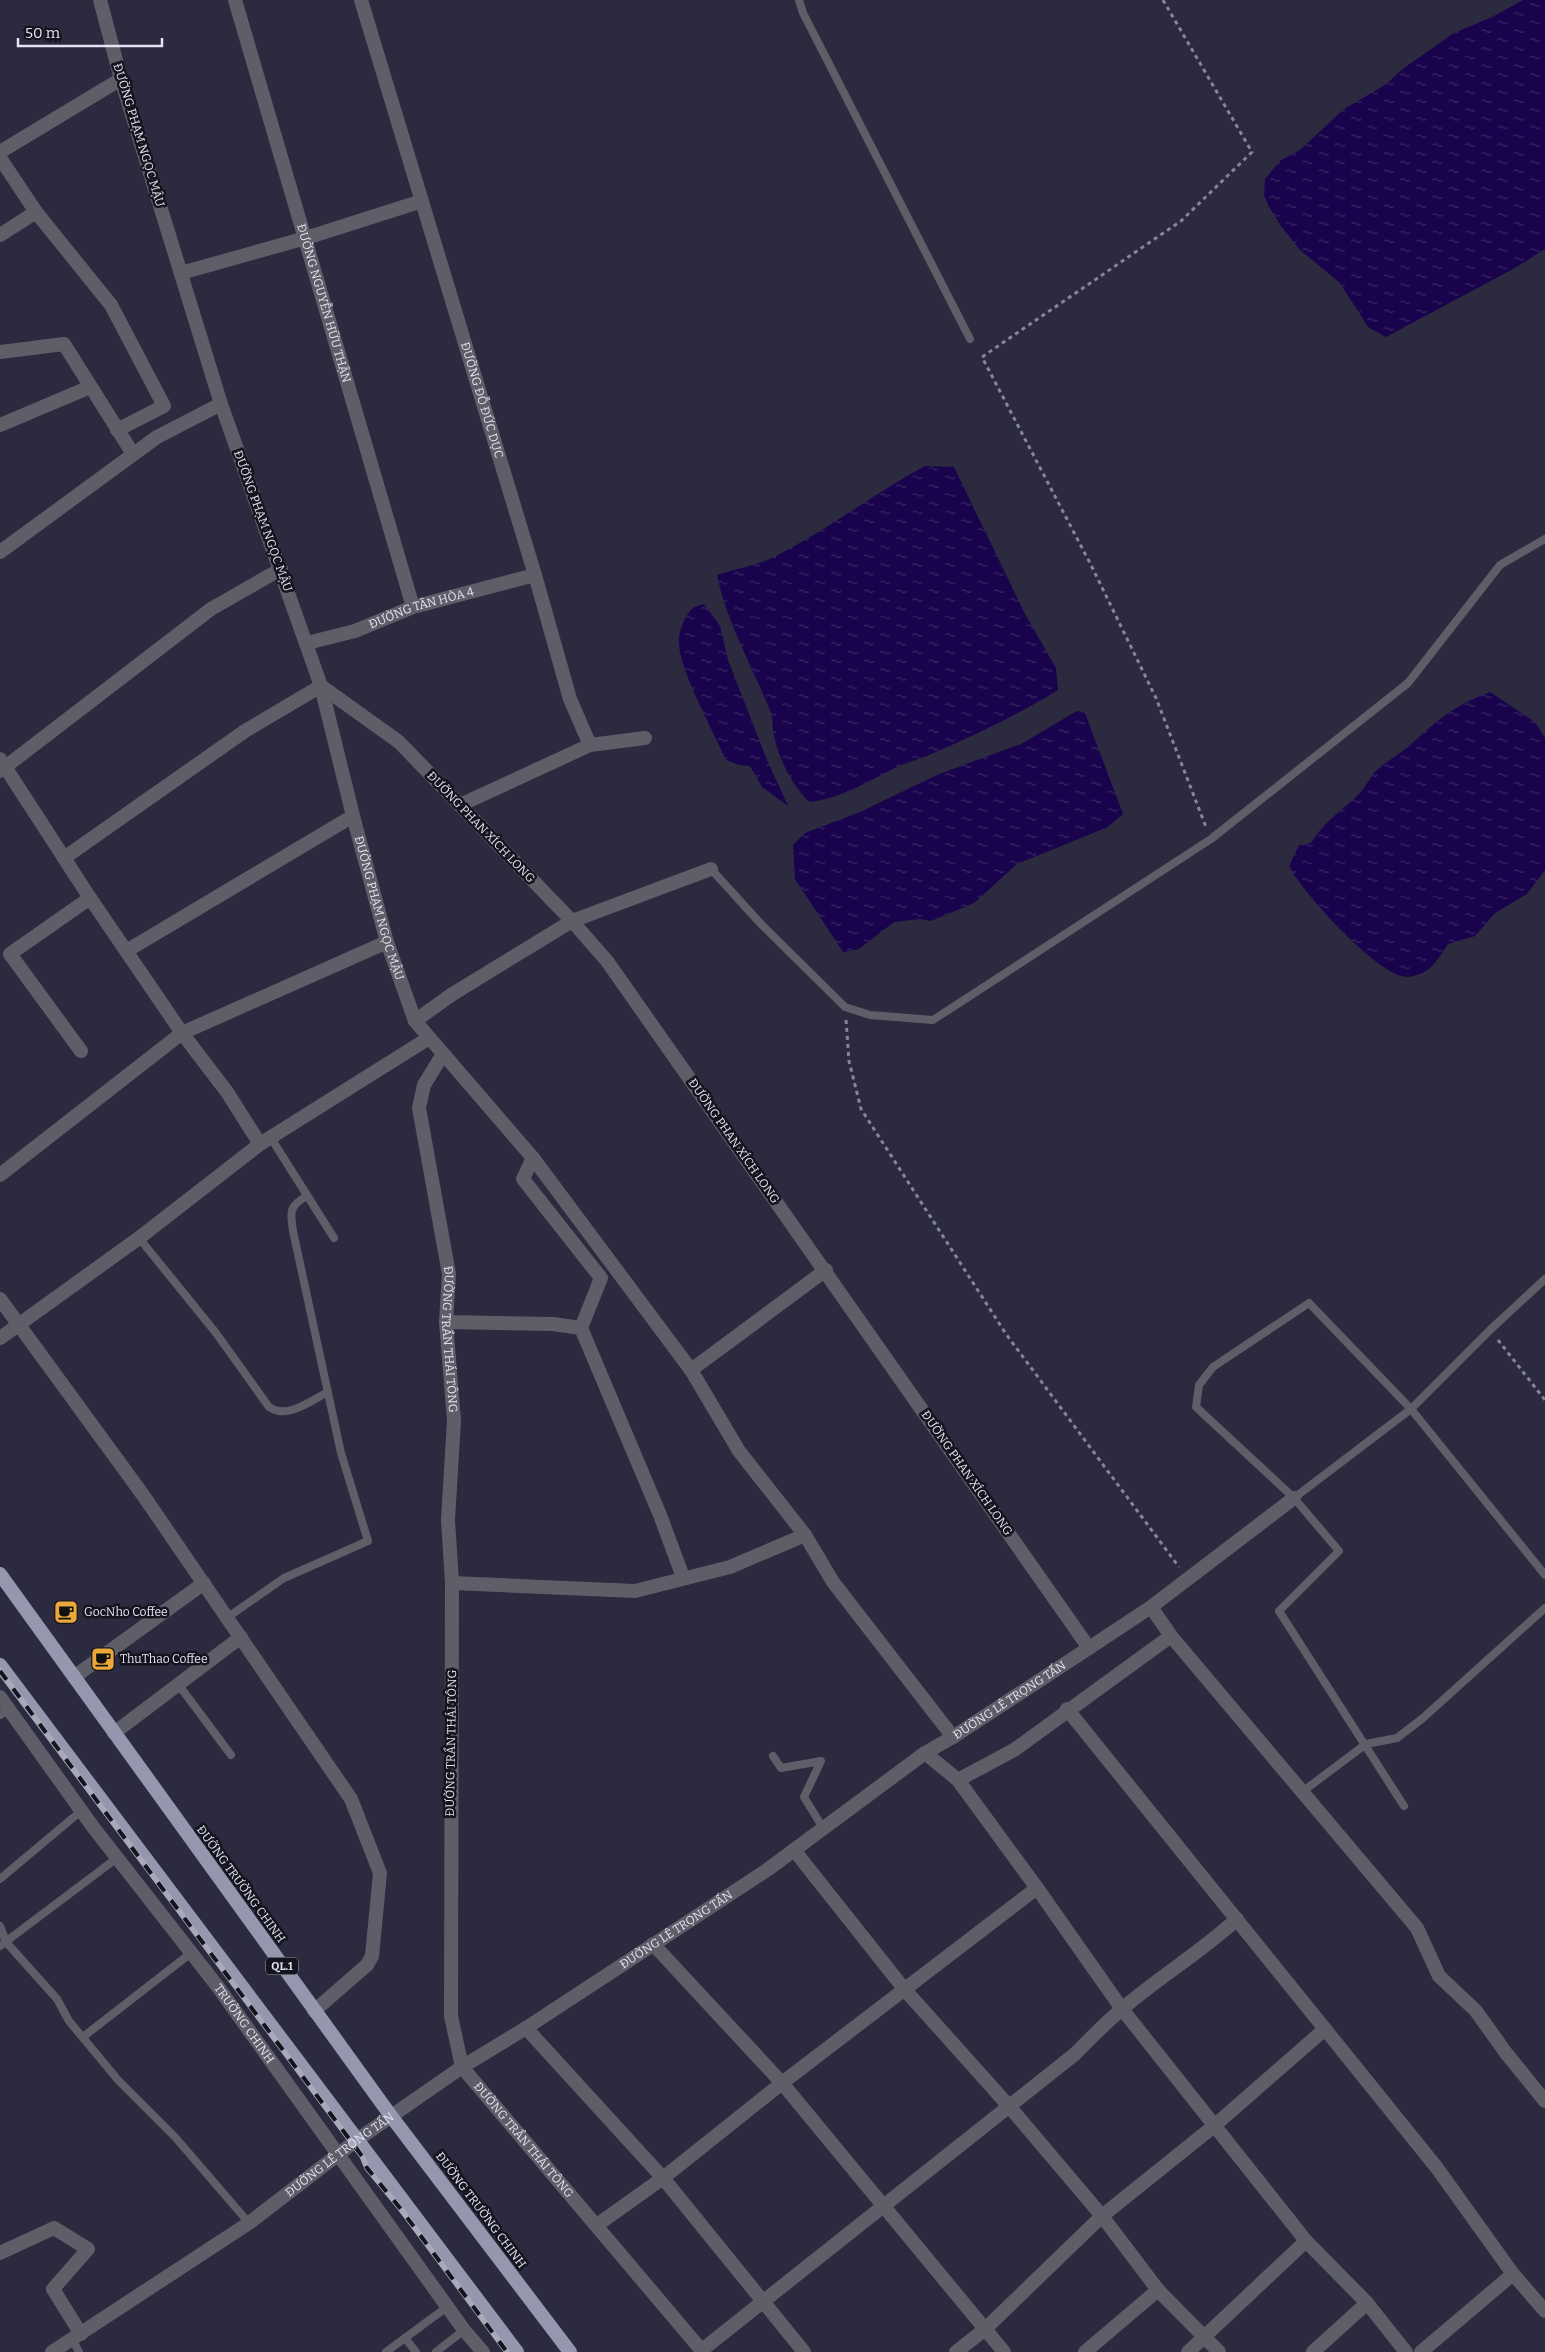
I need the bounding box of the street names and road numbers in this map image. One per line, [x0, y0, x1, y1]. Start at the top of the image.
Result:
street label: ĐƯỜNG PHẠM NGỌC MẬU [110, 61, 168, 208]
street label: ĐƯỜNG NGUYỄN HỮU THẬN [294, 222, 354, 385]
street label: ĐƯỜNG ĐỖ ĐỨC DỤC [458, 340, 506, 460]
street label: ĐƯỜNG PHẠM NGỌC MẬU [231, 448, 296, 594]
street label: ĐƯỜNG TÂN HÒA 4 [367, 584, 475, 631]
street label: ĐƯỜNG PHAN XÍCH LONG [424, 768, 539, 886]
street label: ĐƯỜNG PHẠM NGỌC MẬU [352, 834, 407, 982]
street label: ĐƯỜNG PHAN XÍCH LONG [686, 1075, 783, 1206]
street label: ĐƯỜNG TRẦN THÁI TÔNG [439, 1265, 461, 1413]
street label: ĐƯỜNG PHAN XÍCH LONG [919, 1407, 1016, 1538]
street label: ĐƯỜNG LÊ TRỌNG TẤN [950, 1658, 1069, 1742]
street label: ĐƯỜNG TRẦN THÁI TÔNG [441, 1669, 459, 1816]
street label: ĐƯỜNG TRƯỜNG CHINH [194, 1822, 289, 1945]
street label: ĐƯỜNG LÊ TRỌNG TẤN [617, 1887, 735, 1972]
road number: QL.1 [266, 1958, 298, 1974]
street label: TRƯỜNG CHINH [211, 1981, 277, 2066]
street label: ĐƯỜNG TRẦN THÁI TÔNG [471, 2079, 577, 2201]
street label: ĐƯỜNG LÊ TRỌNG TẤN [282, 2109, 397, 2200]
street label: ĐƯỜNG TRƯỜNG CHINH [433, 2149, 530, 2271]

